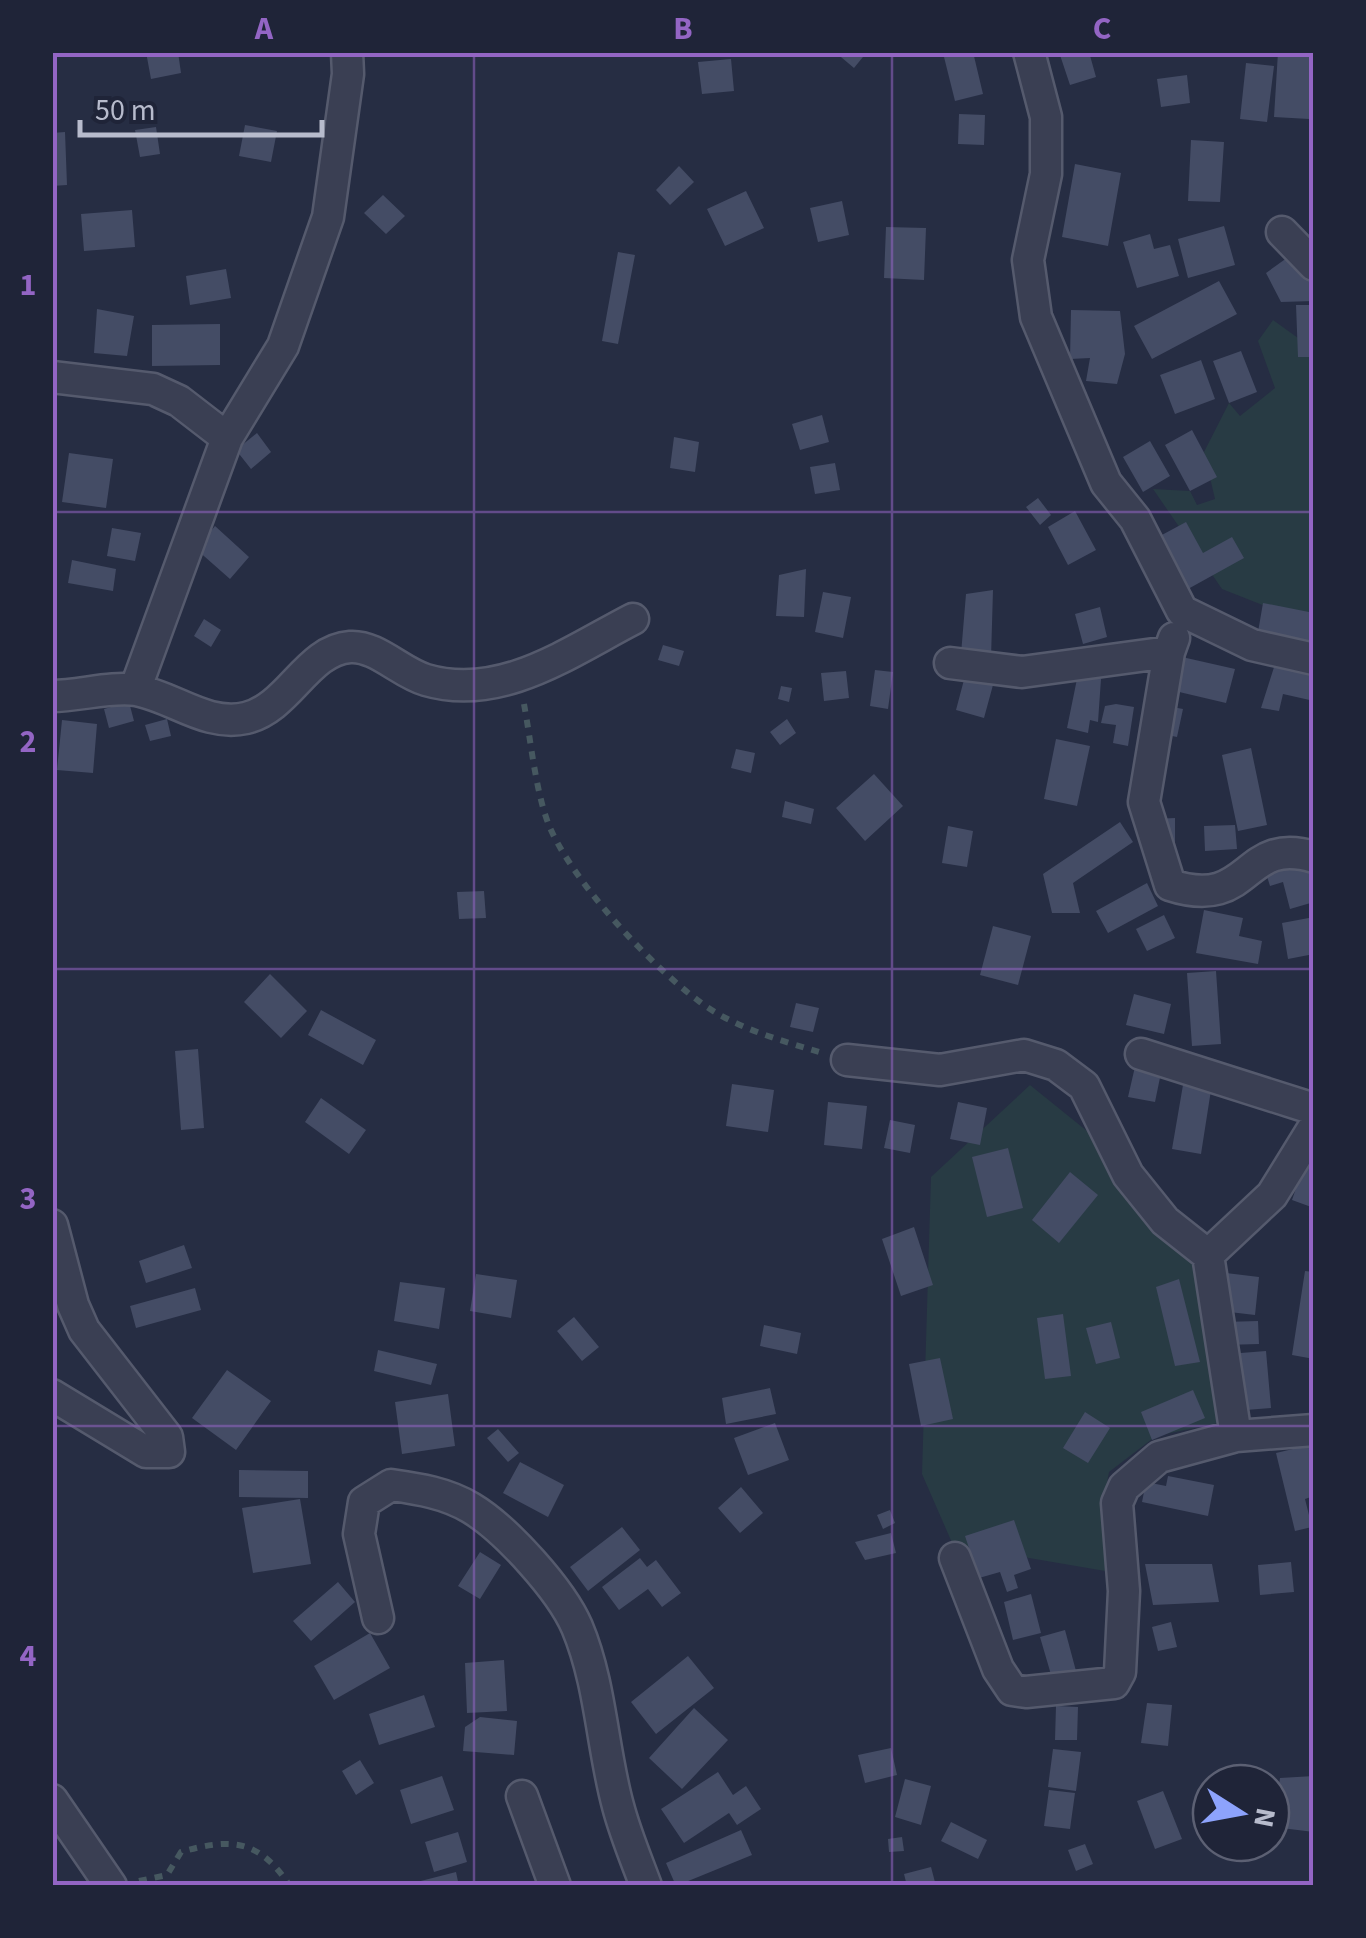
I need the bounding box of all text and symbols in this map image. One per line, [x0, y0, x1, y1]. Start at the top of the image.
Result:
text: A [254, 6, 274, 52]
text: B [673, 6, 693, 52]
text: C [1093, 6, 1111, 52]
scale bar [80, 75, 322, 137]
text: 50 m [95, 89, 156, 132]
text: 1 [20, 262, 36, 308]
text: 2 [20, 719, 36, 765]
text: 3 [20, 1176, 36, 1222]
text: 4 [20, 1633, 37, 1679]
north arrow [1191, 1763, 1291, 1863]
text: N [1243, 1805, 1286, 1831]

